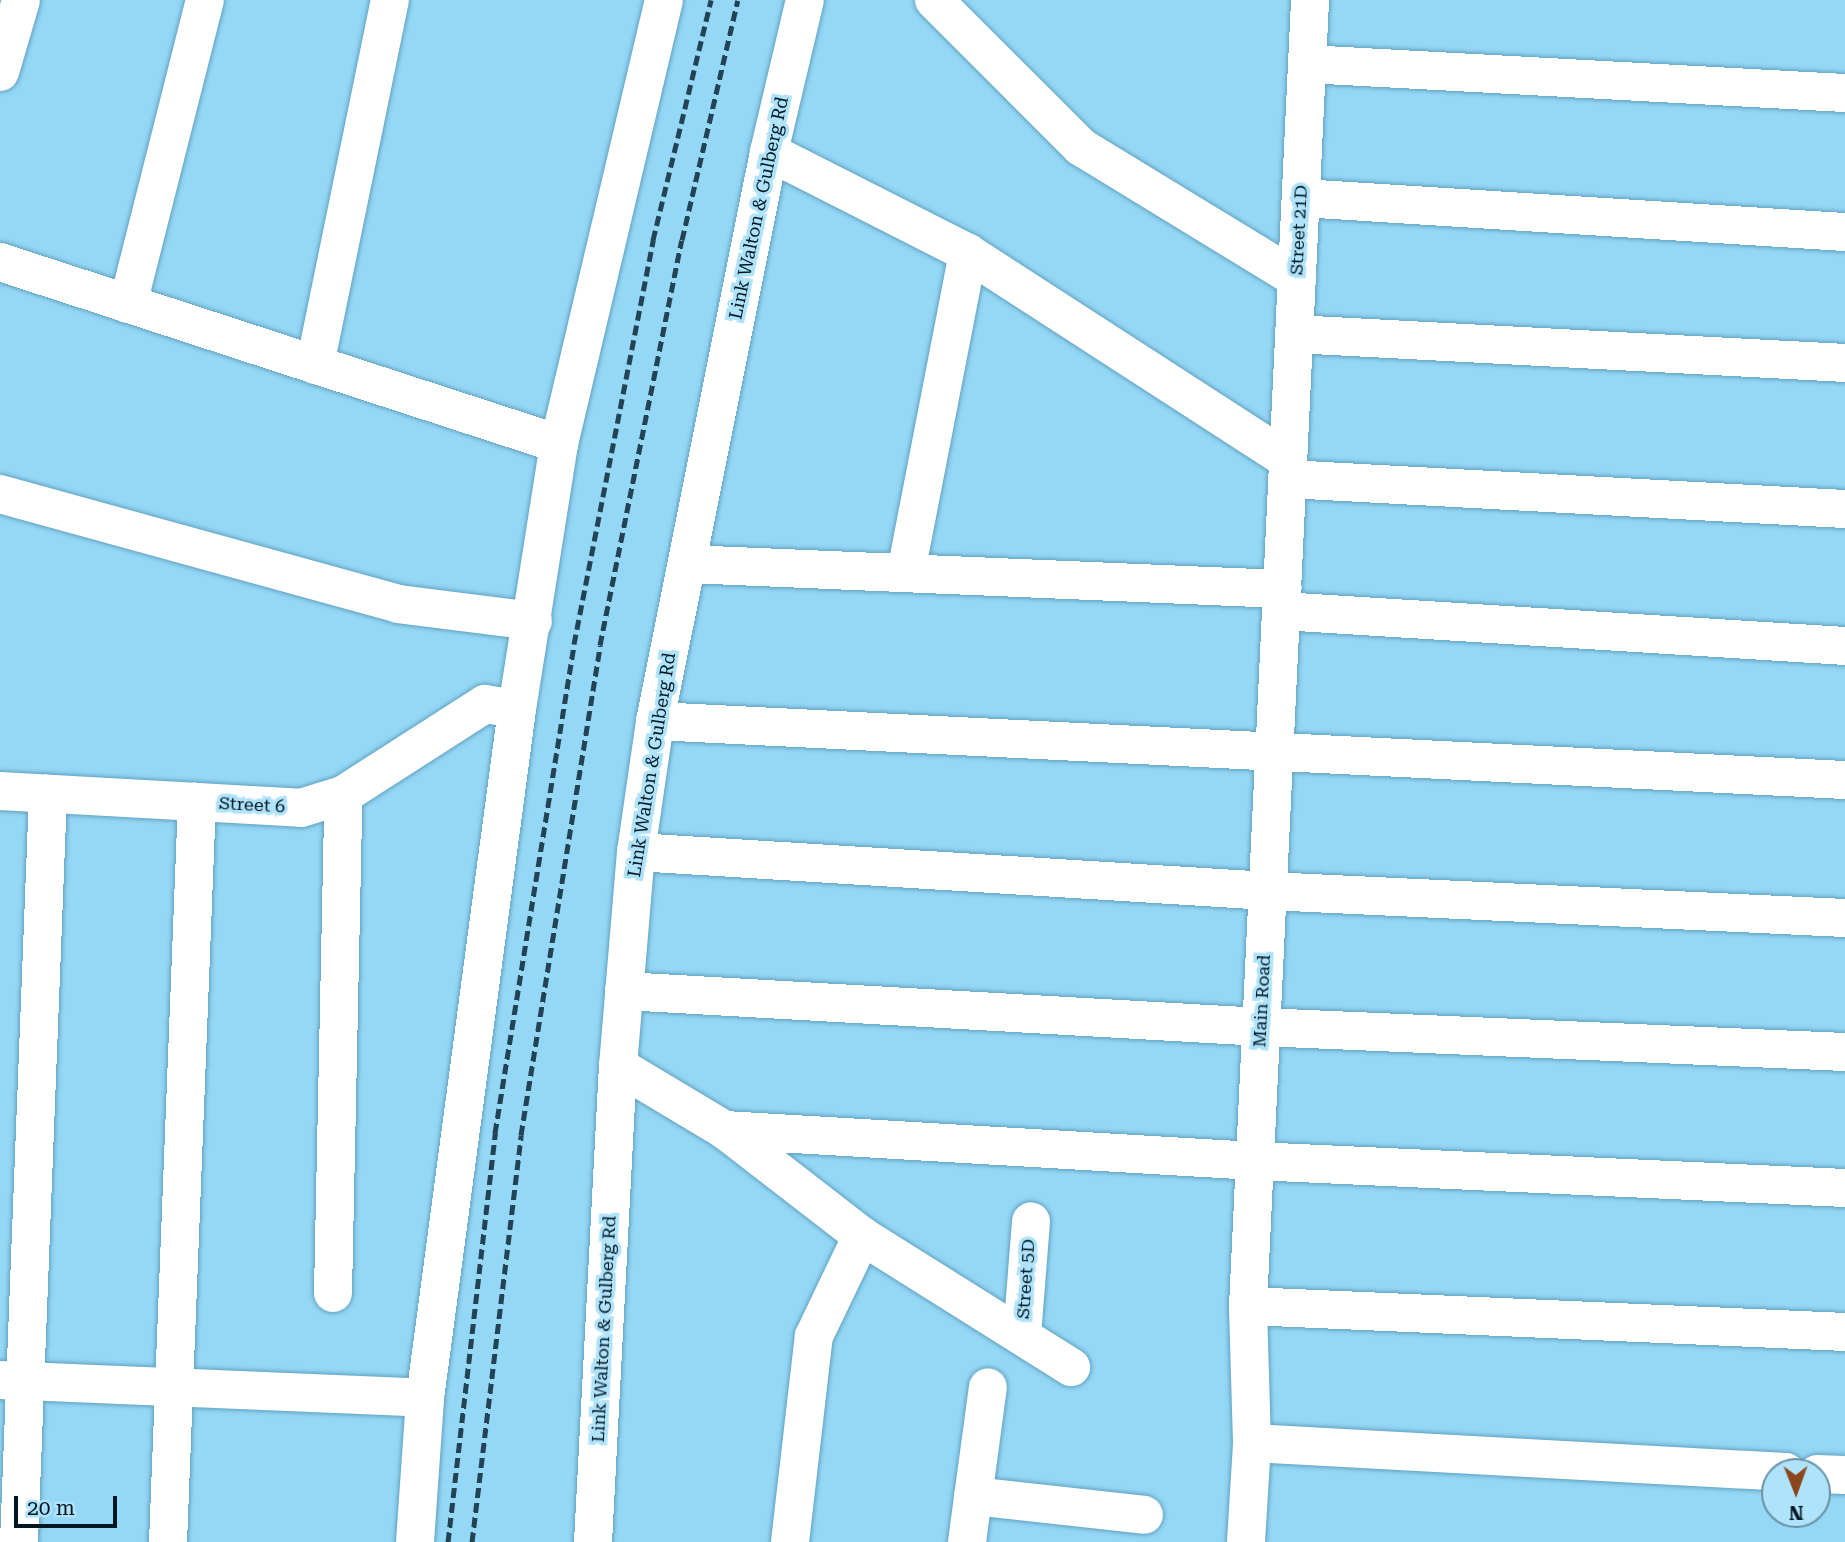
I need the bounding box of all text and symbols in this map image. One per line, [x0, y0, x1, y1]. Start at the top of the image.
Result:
street label: Link Walton & Gulberg Rd [725, 95, 793, 321]
street label: Street 21D [1286, 184, 1312, 276]
street label: Link Walton & Gulberg Rd [624, 651, 680, 879]
street label: Street 6 [218, 792, 286, 818]
street label: Main Road [1249, 954, 1275, 1048]
street label: Link Walton & Gulberg Rd [587, 1215, 621, 1443]
street label: Street 5D [1012, 1238, 1040, 1320]
north arrow [1761, 1458, 1831, 1528]
scale bar [18, 1482, 121, 1526]
text: 20 m [27, 1496, 75, 1520]
text: N [1789, 1501, 1804, 1524]

